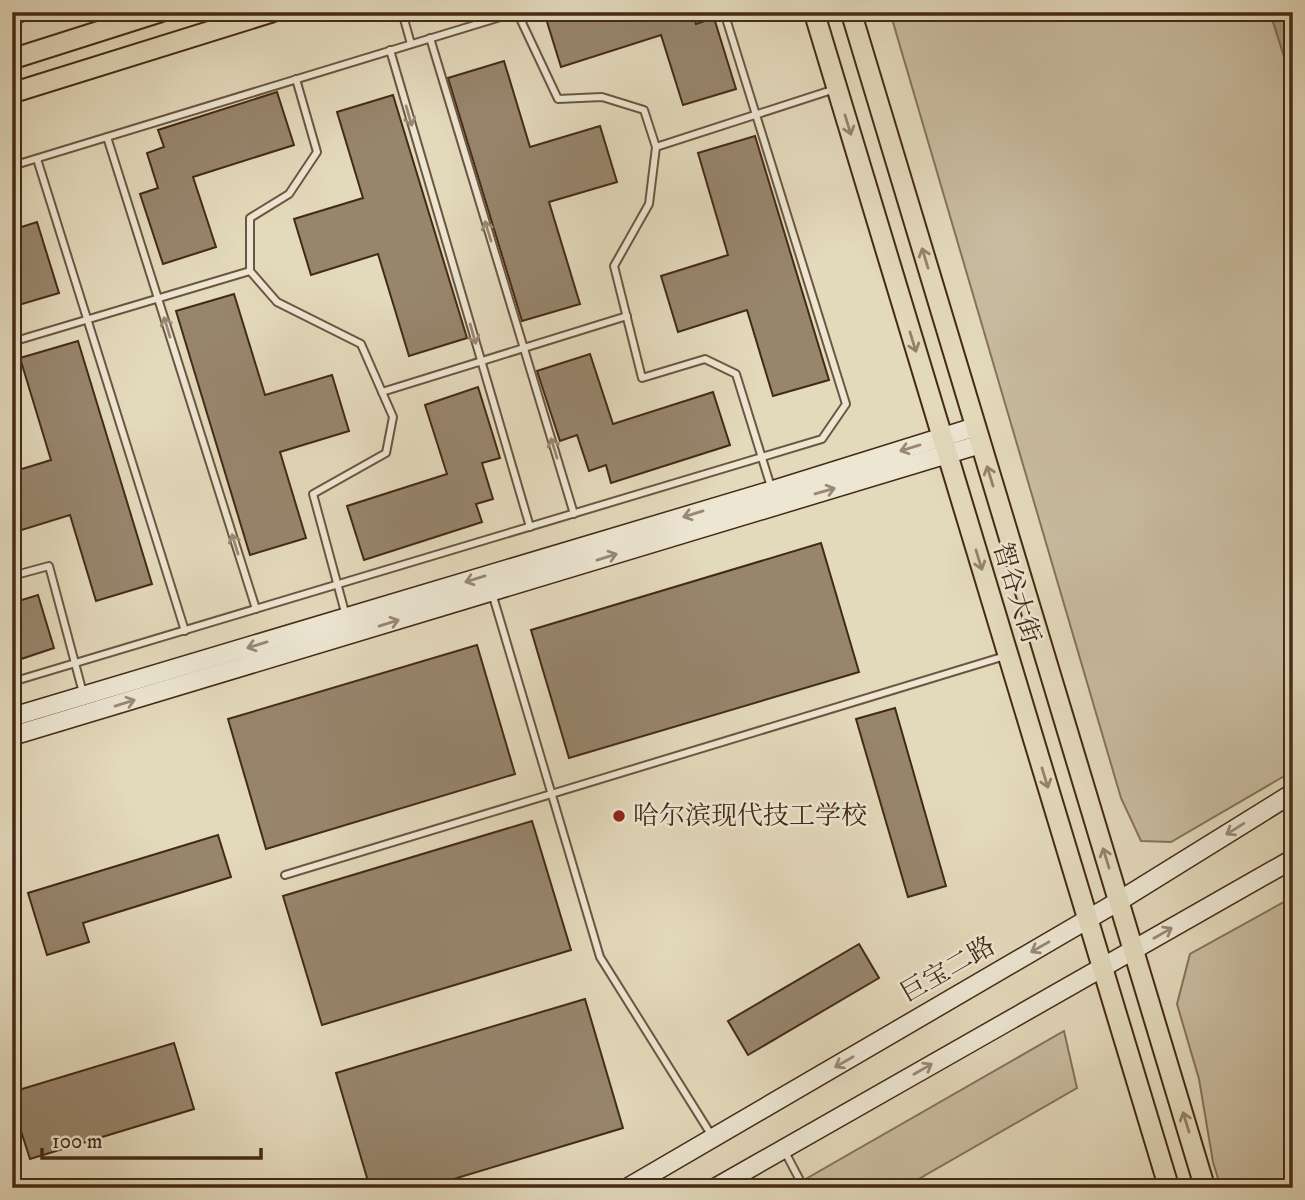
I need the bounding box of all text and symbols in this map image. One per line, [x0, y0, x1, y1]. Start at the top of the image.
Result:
one-way arrow [404, 105, 417, 127]
one-way arrow [843, 113, 855, 135]
one-way arrow [480, 220, 493, 242]
one-way arrow [917, 247, 930, 269]
one-way arrow [160, 316, 173, 338]
one-way arrow [468, 323, 481, 345]
one-way arrow [908, 331, 921, 353]
one-way arrow [546, 438, 559, 460]
one-way arrow [900, 443, 922, 455]
one-way arrow [983, 465, 996, 487]
one-way arrow [814, 484, 836, 497]
one-way arrow [682, 509, 704, 522]
one-way arrow [228, 533, 241, 555]
street label: 智谷大街 [985, 538, 1047, 648]
one-way arrow [596, 549, 618, 562]
one-way arrow [973, 549, 986, 571]
one-way arrow [464, 574, 486, 587]
one-way arrow [378, 616, 400, 628]
one-way arrow [246, 639, 268, 652]
one-way arrow [113, 695, 135, 708]
one-way arrow [1039, 767, 1052, 789]
place label: 哈尔滨现代技工学校 [633, 800, 867, 833]
marker: 哈尔滨现代技工学校 [611, 808, 627, 824]
one-way arrow [1225, 823, 1245, 837]
one-way arrow [1099, 847, 1112, 869]
one-way arrow [1153, 926, 1173, 940]
street label: 巨宝二路 [895, 930, 1001, 1010]
one-way arrow [1031, 940, 1051, 954]
one-way arrow [834, 1055, 854, 1069]
one-way arrow [912, 1061, 932, 1075]
one-way arrow [1178, 1112, 1191, 1134]
scale bar [42, 1116, 261, 1160]
text: 100 m [52, 1129, 103, 1155]

